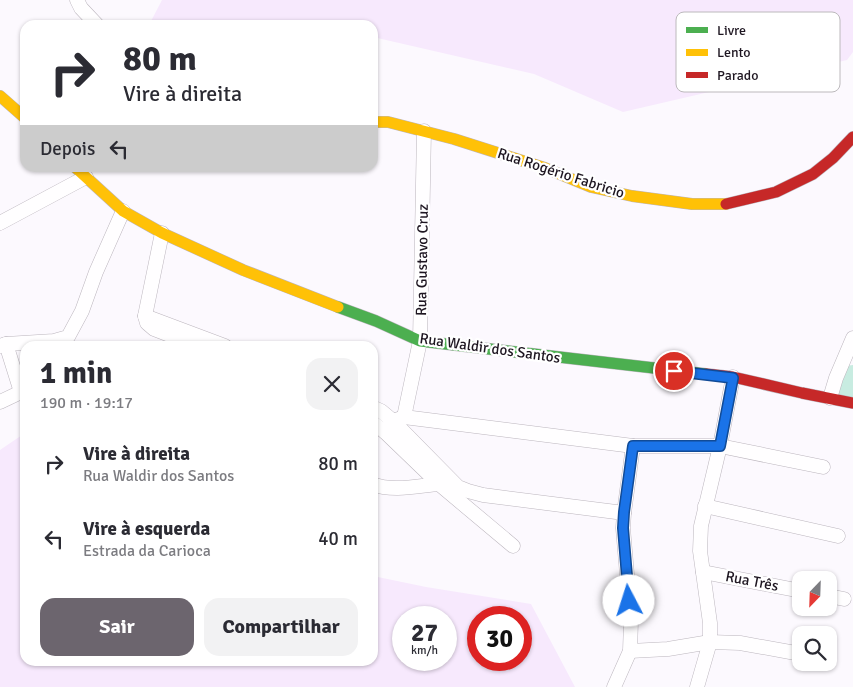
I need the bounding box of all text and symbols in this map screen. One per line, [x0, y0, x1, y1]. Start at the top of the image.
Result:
legend [676, 12, 840, 92]
text: Livre [717, 22, 746, 39]
text: 80 m [123, 37, 197, 80]
icon: right [40, 40, 105, 105]
text: Lento [717, 44, 751, 61]
text: Parado [717, 67, 759, 84]
text: Vire à direita [123, 80, 242, 107]
icon: left [105, 135, 133, 163]
text: Depois [40, 137, 95, 161]
street label: Rua Rogério Fabricio [495, 144, 627, 202]
street label: Rua Gustavo Cruz [412, 204, 432, 316]
street label: Rua Waldir dos Santos [418, 329, 562, 367]
pin [653, 350, 695, 392]
text: 1 min [40, 355, 112, 392]
icon: arrive [660, 357, 688, 385]
button: close [306, 358, 358, 410]
text: 190 m · 19:17 [40, 393, 133, 413]
text: Vire à direita [83, 442, 190, 466]
icon: right [40, 450, 68, 478]
text: 80 m [318, 452, 358, 476]
text: Rua Waldir dos Santos [83, 466, 234, 486]
text: Vire à esquerda [83, 517, 210, 541]
icon: left [40, 525, 68, 553]
text: 40 m [318, 527, 358, 551]
text: Estrada da Carioca [83, 541, 211, 561]
street label: Rua Três [724, 567, 781, 595]
north arrow [792, 571, 838, 616]
map controls [792, 571, 837, 671]
position arrow [602, 574, 654, 626]
button: Sair [40, 598, 194, 656]
button: Compartilhar [204, 598, 358, 656]
speed limit sign: 30 [467, 606, 532, 671]
text: 27 [411, 617, 438, 648]
button: search [792, 626, 837, 671]
text: km/h [411, 643, 438, 658]

